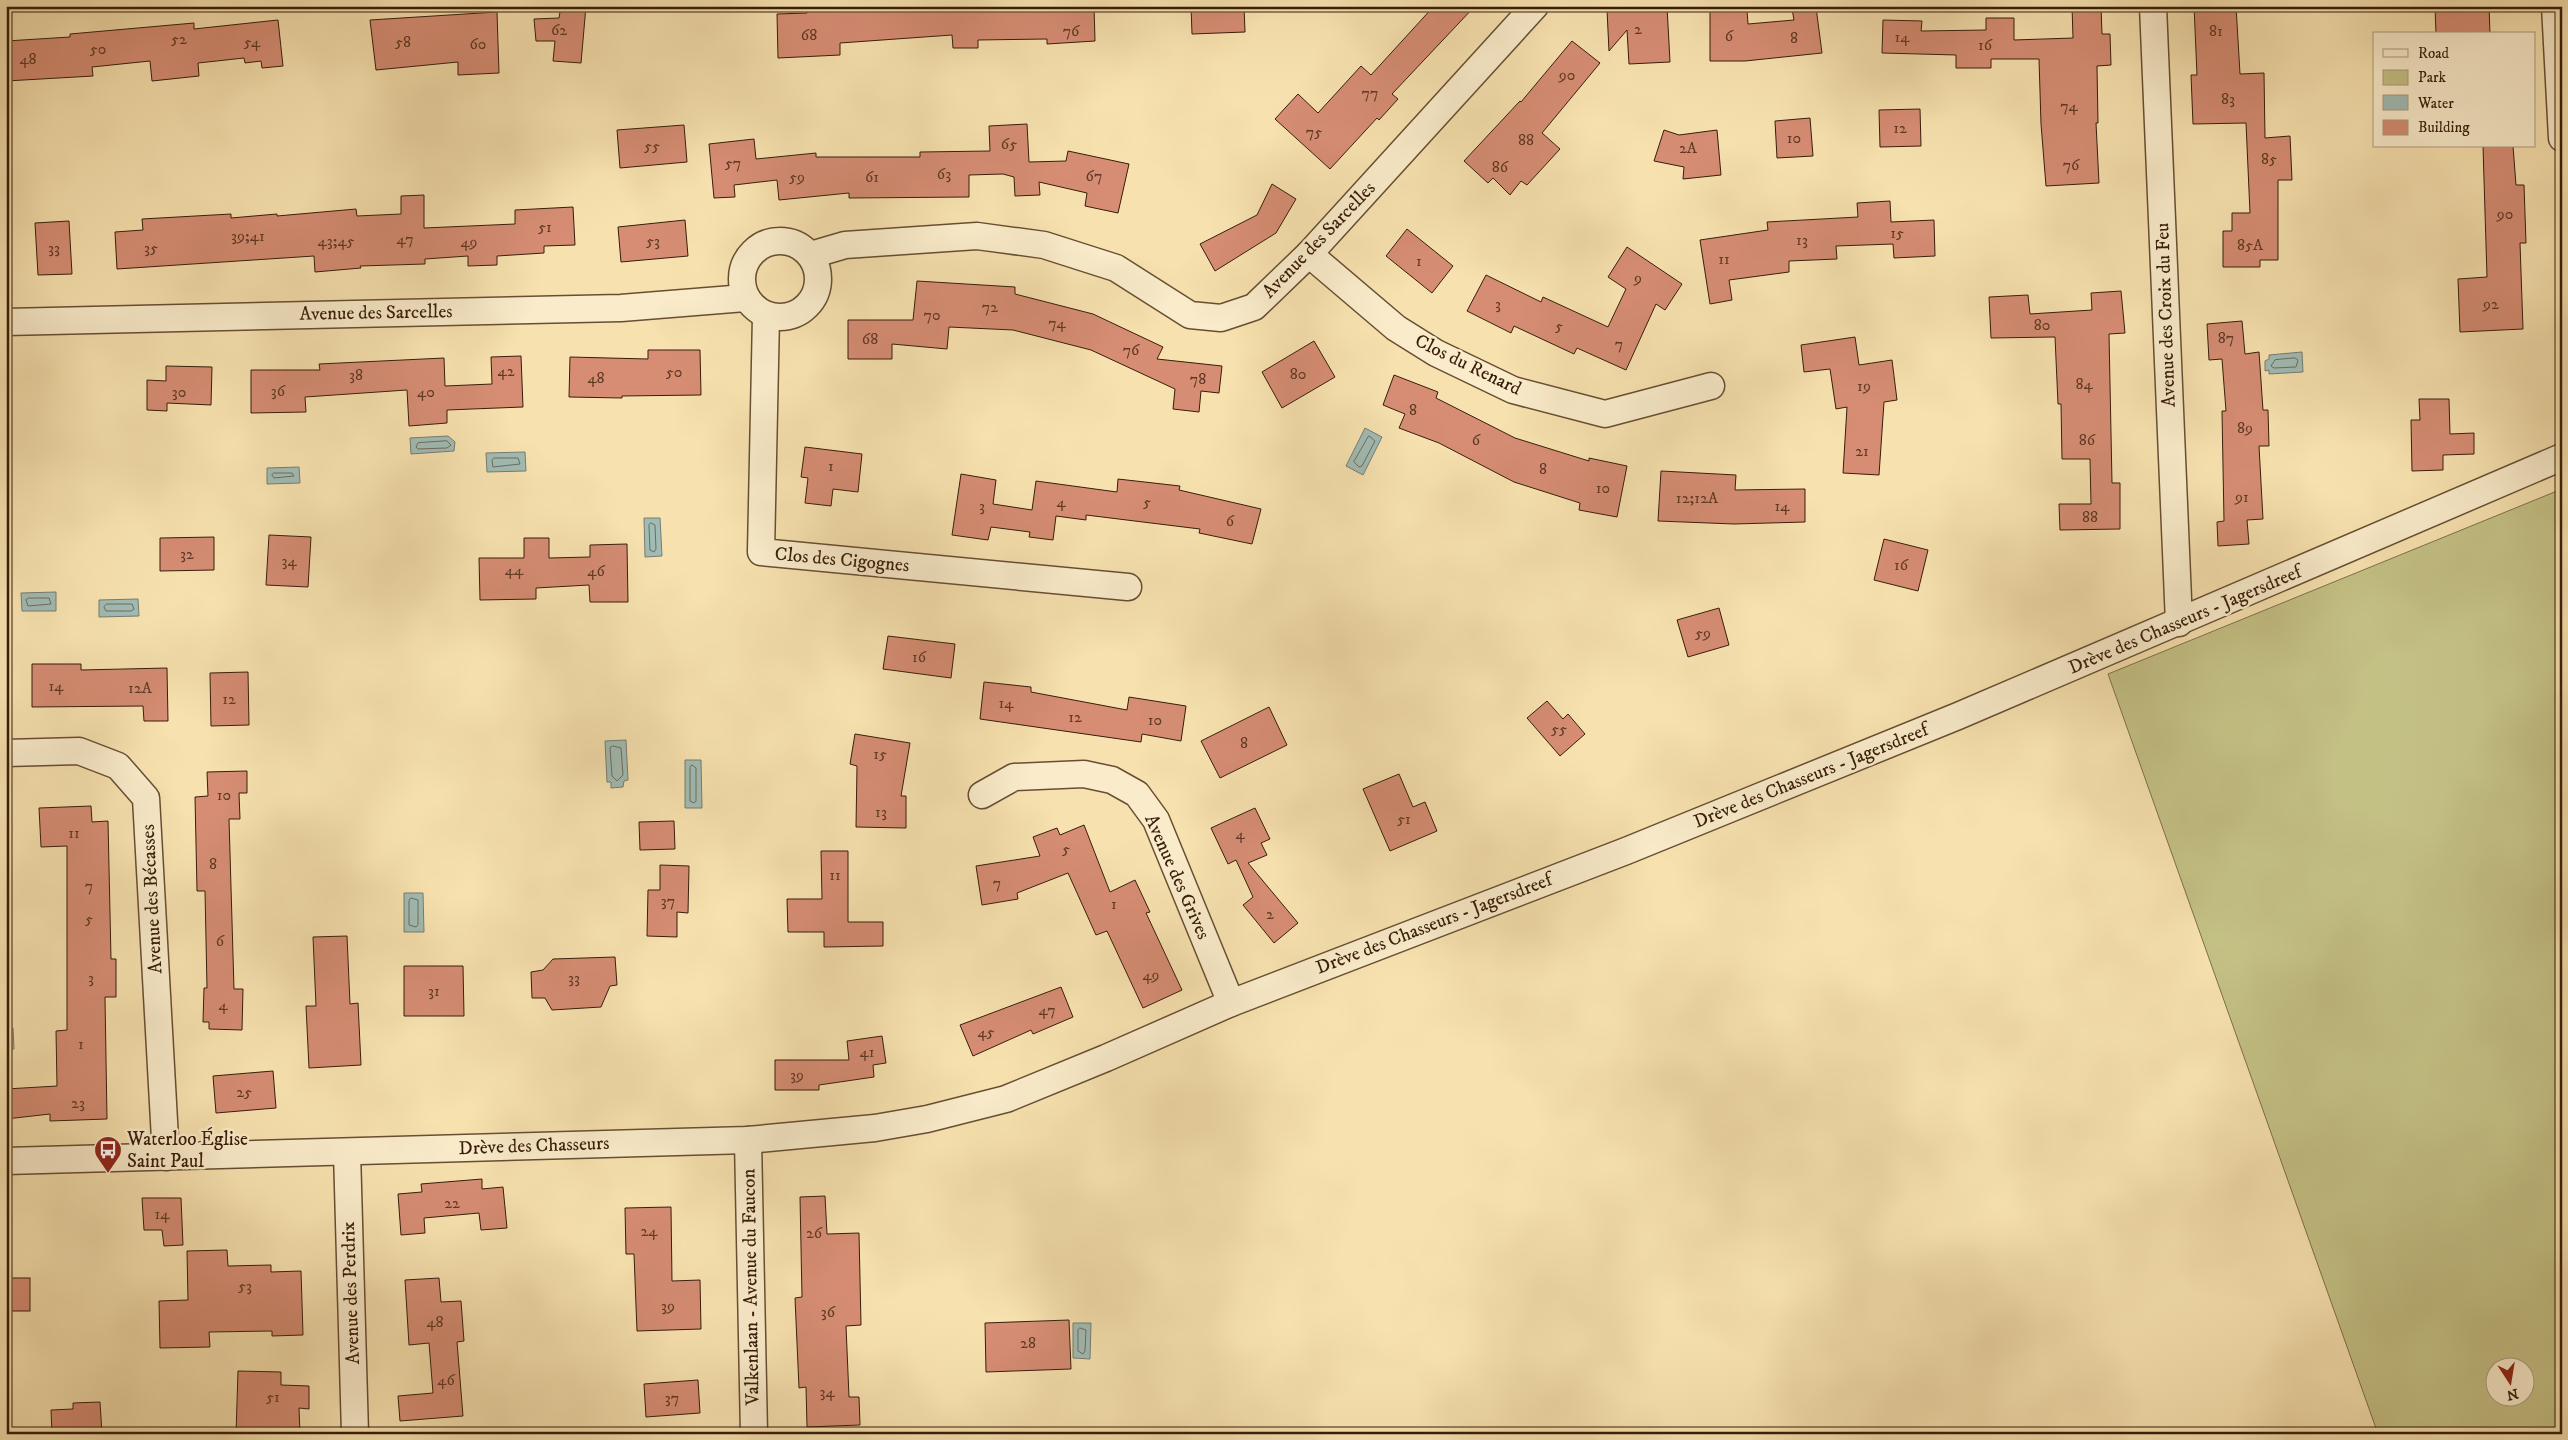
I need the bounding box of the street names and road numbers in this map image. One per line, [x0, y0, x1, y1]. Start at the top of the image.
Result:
street label: Avenue des Sarcelles [1257, 177, 1381, 303]
street label: Avenue des Croix du Feu [2151, 222, 2181, 408]
street label: Avenue des Sarcelles [299, 300, 453, 326]
street label: Clos du Renard [1411, 329, 1525, 401]
street label: Clos des Cigognes [774, 543, 910, 577]
street label: Drève des Chasseurs - Jagersdreef [2065, 559, 2308, 680]
street label: Drève des Chasseurs - Jagersdreef [1690, 717, 1934, 834]
street label: Avenue des Grives [1139, 811, 1215, 943]
street label: Avenue des Bécasses [137, 824, 167, 974]
street label: Drève des Chasseurs - Jagersdreef [1313, 867, 1558, 980]
street label: Drève des Chasseurs [458, 1132, 610, 1160]
street label: Valkenlaan - Avenue du Faucon [737, 1168, 765, 1406]
street label: Avenue des Perdrix [337, 1220, 365, 1365]

